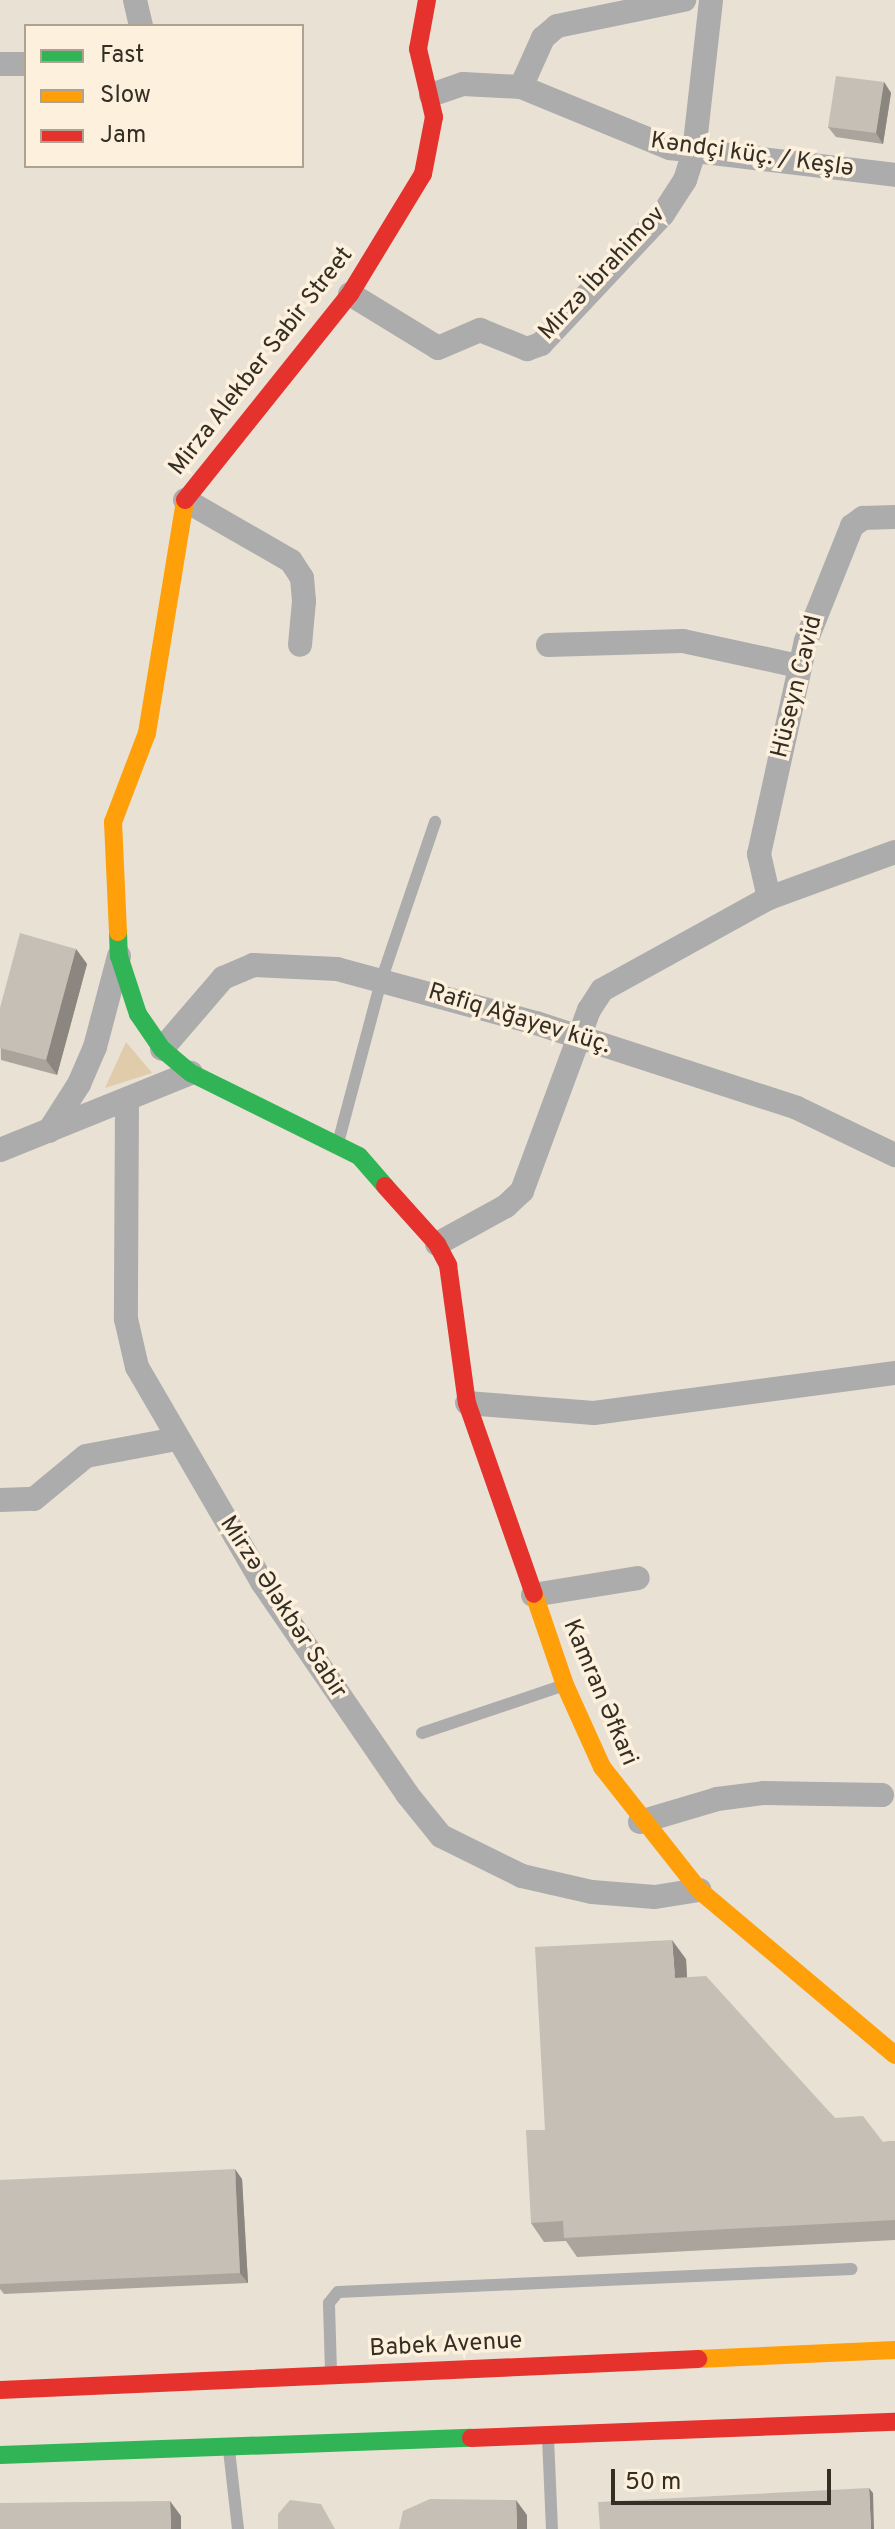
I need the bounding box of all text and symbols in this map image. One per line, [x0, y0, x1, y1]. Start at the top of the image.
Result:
legend [24, 24, 304, 168]
text: Fast [100, 41, 144, 71]
text: Slow [100, 81, 151, 111]
text: Jam [100, 121, 146, 151]
street label: Kəndçi küç. / Keşlə [649, 127, 855, 185]
street label: Mirzə İbrahimov [534, 201, 672, 347]
street label: Mirza Alekber Sabir Street [164, 242, 360, 482]
street label: Hüseyn Cavid [766, 613, 830, 761]
street label: Rafiq Ağayev küç. [424, 978, 614, 1062]
street label: Mirzə Ələkbər Sabir [212, 1511, 352, 1705]
street label: Kamran Əfkari [555, 1616, 643, 1770]
street label: Babek Avenue [368, 2328, 524, 2364]
scale bar [615, 2453, 835, 2503]
text: 50 m [625, 2468, 681, 2498]

